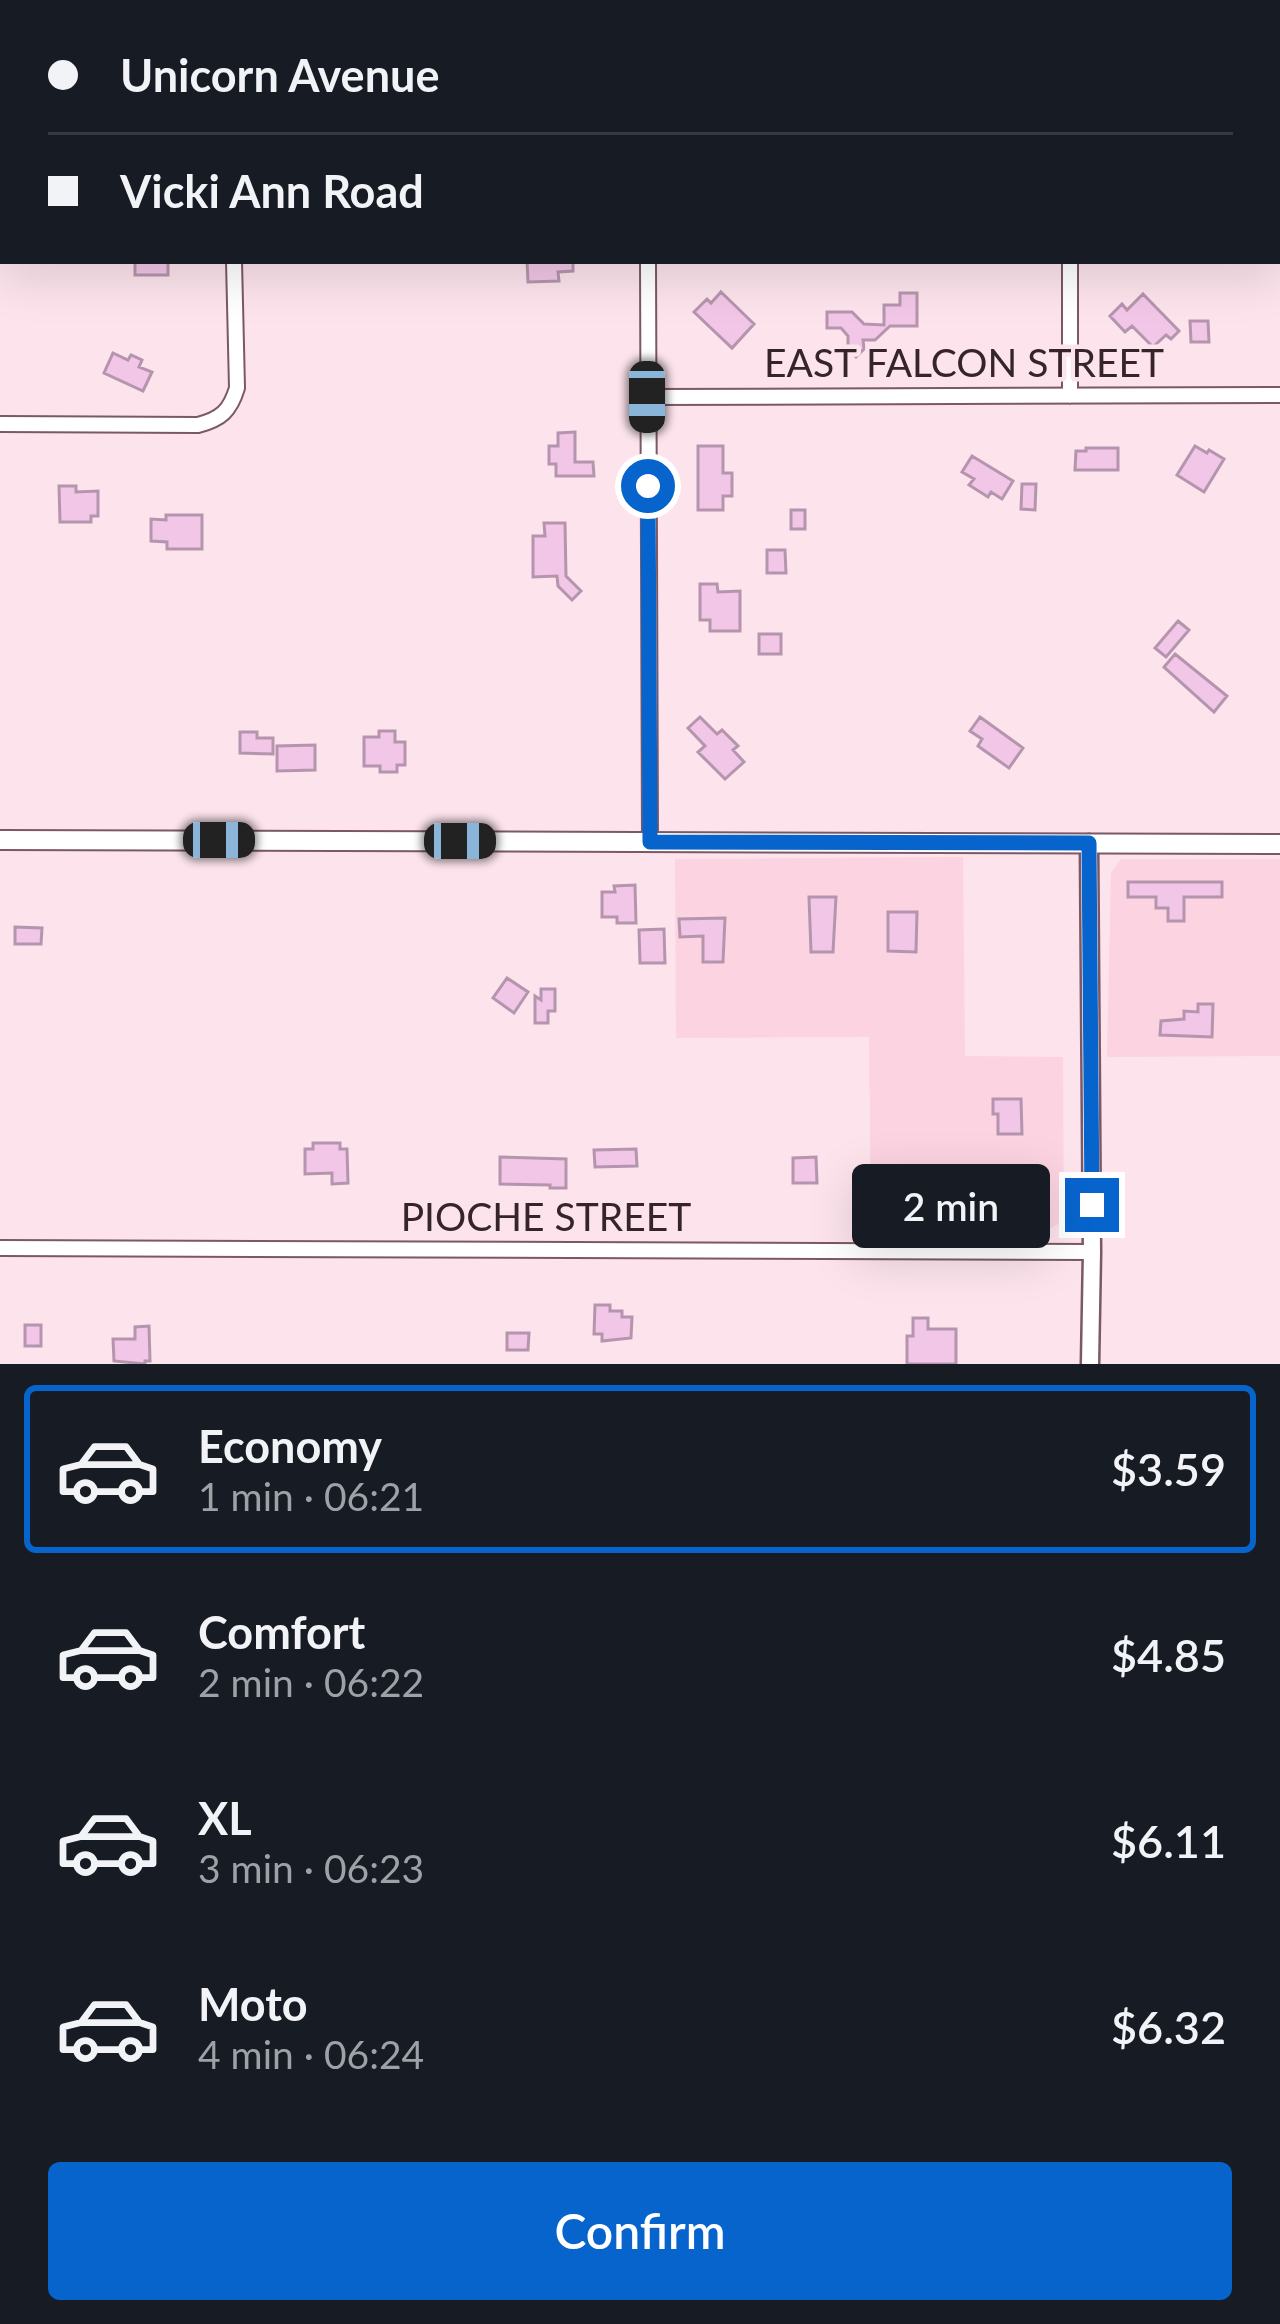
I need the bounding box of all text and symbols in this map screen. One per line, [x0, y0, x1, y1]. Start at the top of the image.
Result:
text: Unicorn Avenue [120, 48, 439, 102]
text: Vicki Ann Road [120, 164, 424, 218]
street label: EAST FALCON STREET [764, 339, 1164, 385]
car [629, 361, 665, 433]
route start [621, 459, 675, 513]
car [183, 822, 255, 858]
car [424, 823, 496, 859]
callout: 2 min [852, 1163, 1050, 1247]
route end [1065, 1178, 1119, 1232]
text: 2 min [903, 1183, 999, 1229]
street label: PIOCHE STREET [401, 1193, 691, 1239]
icon: car [54, 1415, 162, 1523]
text: Economy [198, 1419, 382, 1473]
text: $3.59 [1111, 1442, 1226, 1496]
text: 1 min · 06:21 [198, 1473, 424, 1519]
icon: car [54, 1601, 162, 1709]
text: Comfort [198, 1605, 365, 1659]
text: $4.85 [1111, 1628, 1226, 1682]
text: 2 min · 06:22 [198, 1659, 424, 1705]
icon: car [54, 1787, 162, 1895]
text: XL [198, 1791, 252, 1845]
text: $6.11 [1111, 1814, 1226, 1868]
text: 3 min · 06:23 [198, 1845, 424, 1891]
icon: car [54, 1973, 162, 2081]
text: Moto [198, 1977, 308, 2031]
text: $6.32 [1111, 2000, 1226, 2054]
text: 4 min · 06:24 [198, 2031, 424, 2077]
button: Confirm [48, 2162, 1232, 2300]

